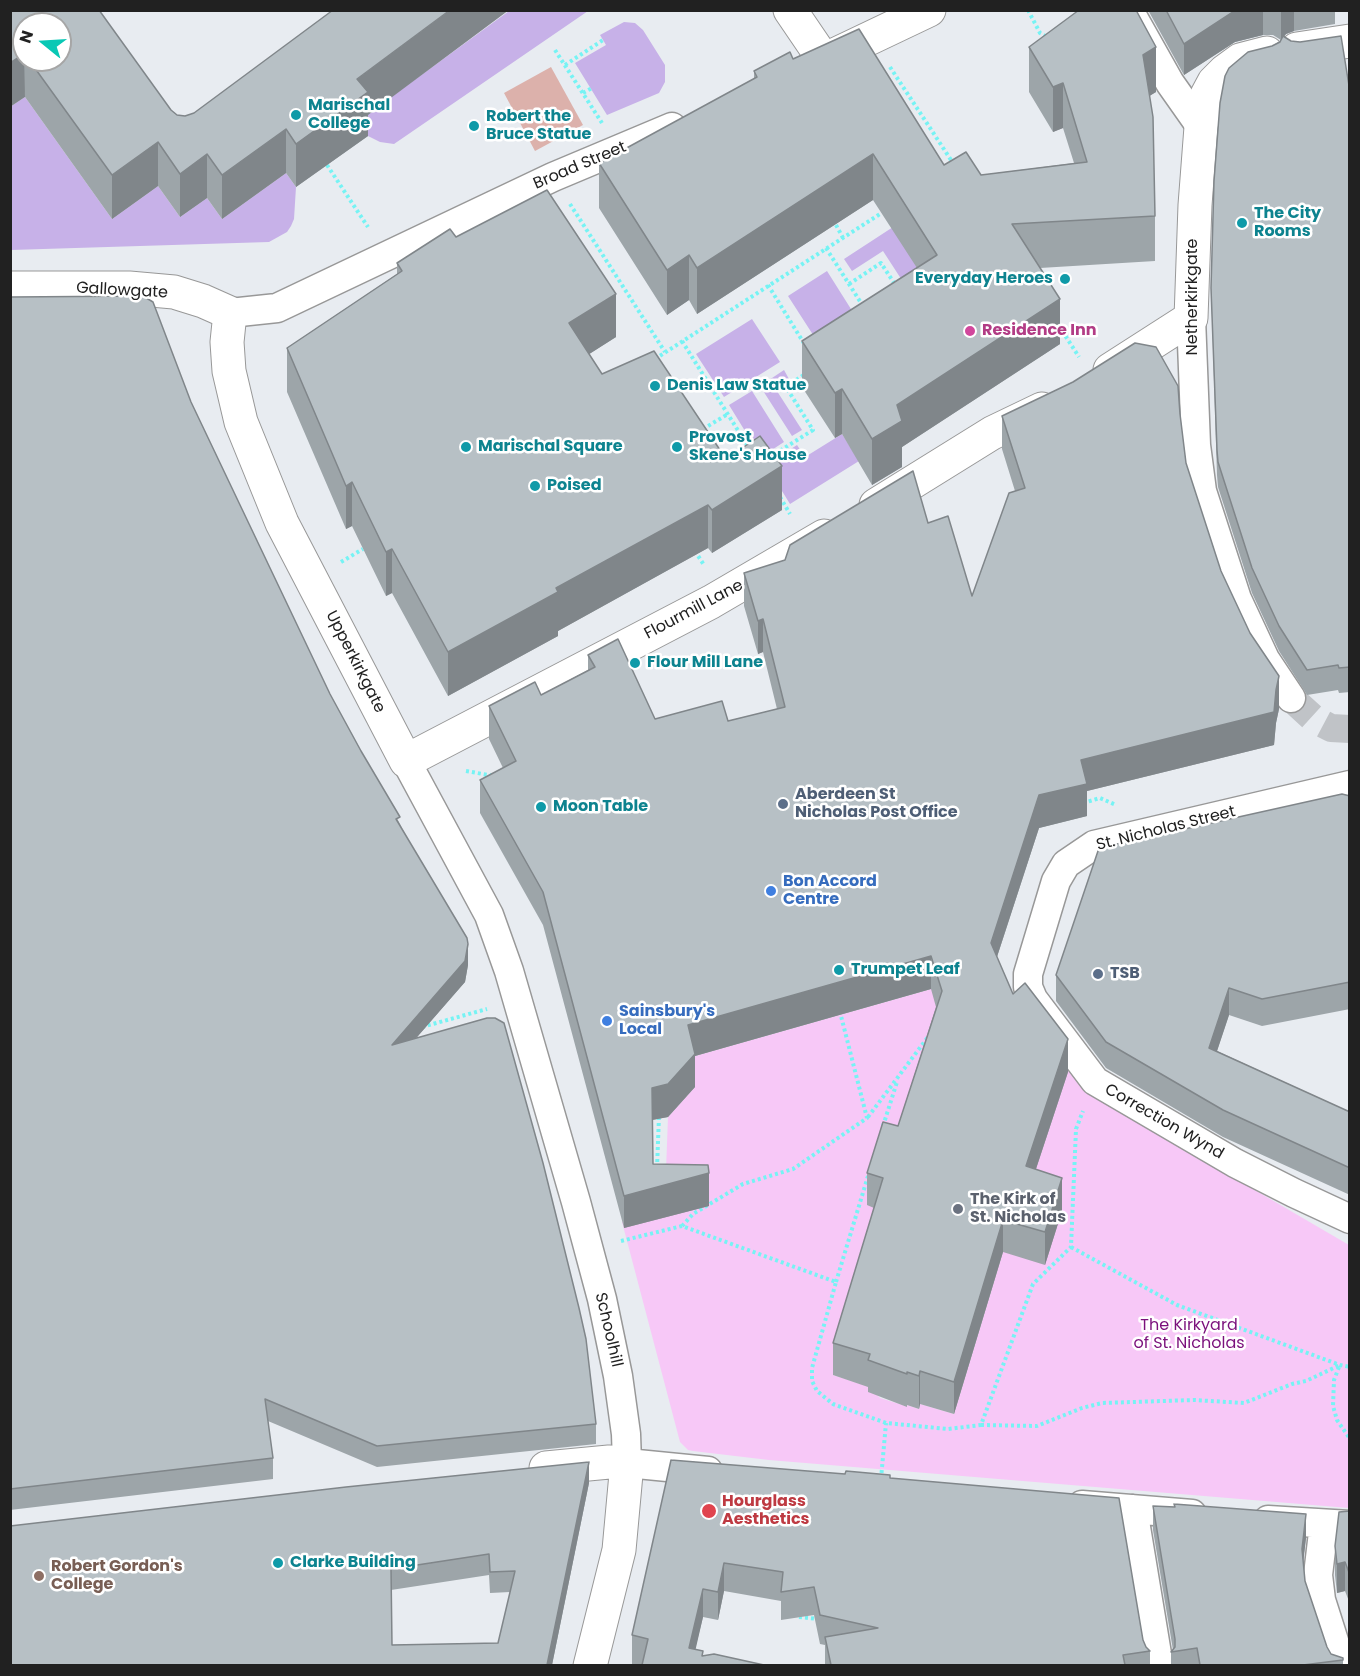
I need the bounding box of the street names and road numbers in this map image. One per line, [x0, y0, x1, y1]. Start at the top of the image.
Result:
street label: Broad Street [531, 138, 629, 194]
street label: Netherkirkgate [1183, 239, 1203, 355]
street label: Gallowgate [76, 279, 168, 303]
street label: Flourmill Lane [641, 576, 747, 644]
street label: Upperkirkgate [321, 608, 389, 716]
street label: St. Nicholas Street [1095, 802, 1237, 856]
street label: Correction Wynd [1101, 1080, 1227, 1164]
street label: Schoolhill [590, 1291, 626, 1369]

